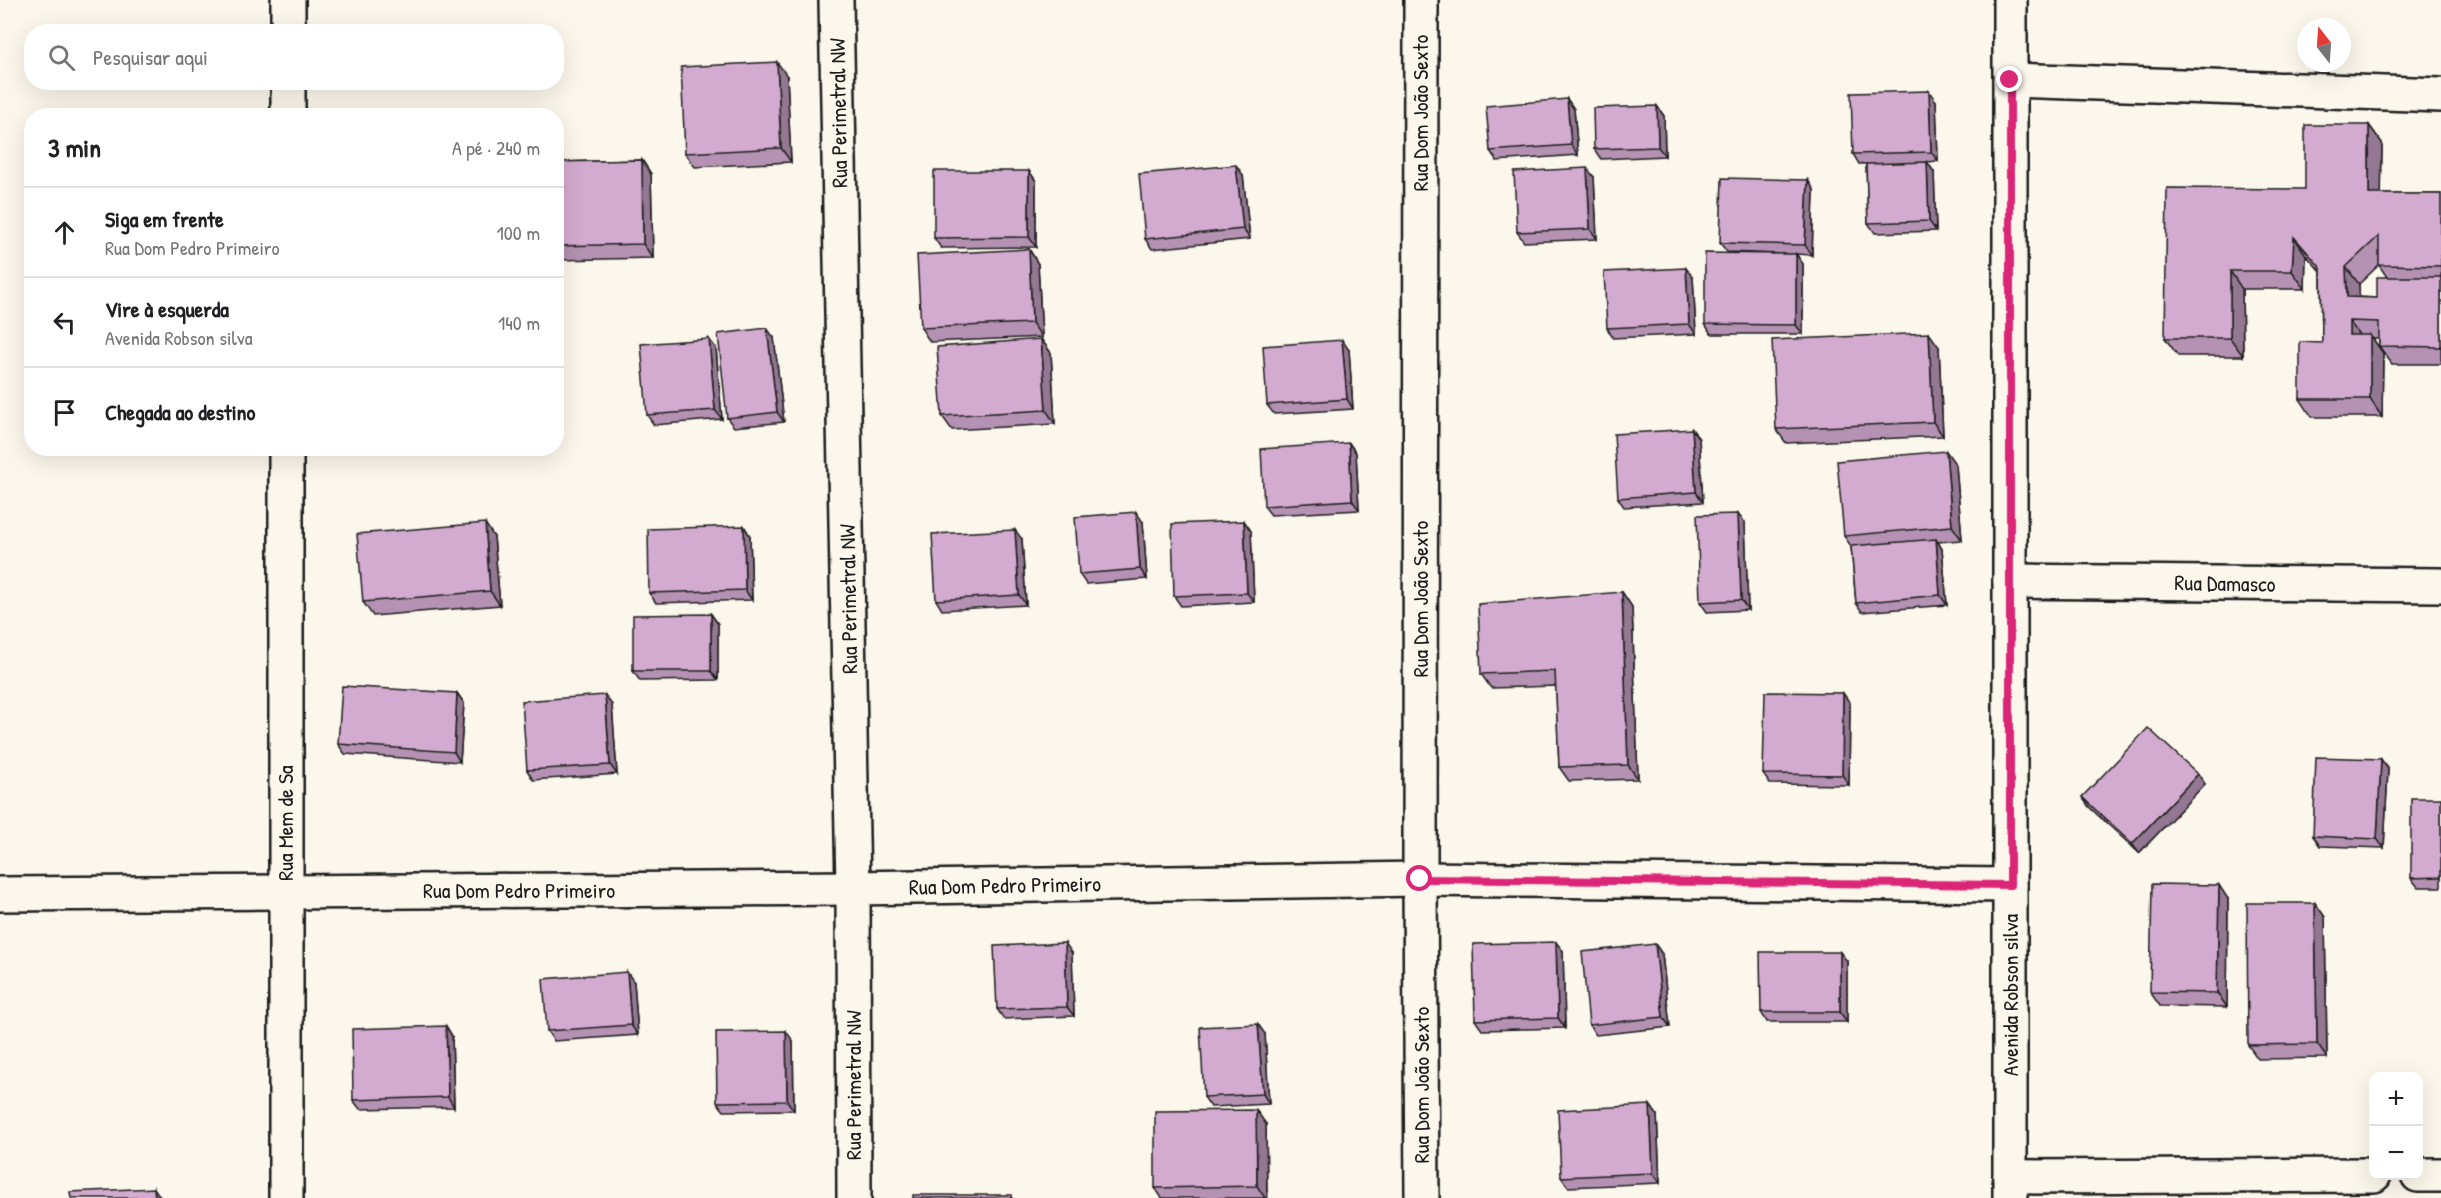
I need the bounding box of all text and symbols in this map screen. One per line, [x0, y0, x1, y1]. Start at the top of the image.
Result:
north arrow [2297, 18, 2351, 72]
search box [24, 24, 564, 90]
street label: Rua Dom João Sexto [1405, 35, 1435, 191]
street label: Rua Perimetral NW [822, 37, 854, 188]
icon: search [45, 41, 78, 74]
text: Pesquisar aqui [93, 42, 208, 72]
route end [1996, 66, 2022, 92]
text: 3 min [48, 130, 101, 165]
text: A pé · 240 m [452, 134, 540, 161]
text: Siga em frente [105, 204, 224, 234]
icon: ahead [48, 216, 81, 249]
text: 100 m [497, 219, 540, 246]
text: Rua Dom Pedro Primeiro [105, 234, 280, 261]
text: Vire à esquerda [105, 294, 229, 324]
icon: left [48, 306, 81, 339]
text: 140 m [498, 309, 540, 336]
text: Avenida Robson silva [105, 324, 253, 351]
icon: arrive [48, 396, 81, 429]
text: Chegada ao destino [105, 397, 255, 427]
street label: Rua Dom João Sexto [1405, 521, 1435, 677]
street label: Rua Perimetral NW [832, 523, 864, 674]
street label: Rua Damasco [2174, 567, 2276, 599]
street label: Rua Mem de Sa [270, 765, 300, 881]
route start [1406, 865, 1432, 891]
street label: Rua Dom Pedro Primeiro [909, 868, 1101, 902]
street label: Rua Dom Pedro Primeiro [423, 875, 615, 905]
street label: Avenida Robson silva [1995, 913, 2025, 1076]
street label: Rua Dom João Sexto [1406, 1007, 1436, 1163]
street label: Rua Perimetral NW [838, 1010, 868, 1160]
map controls [2369, 1072, 2423, 1180]
button: + [2369, 1072, 2423, 1126]
button: − [2369, 1126, 2423, 1180]

